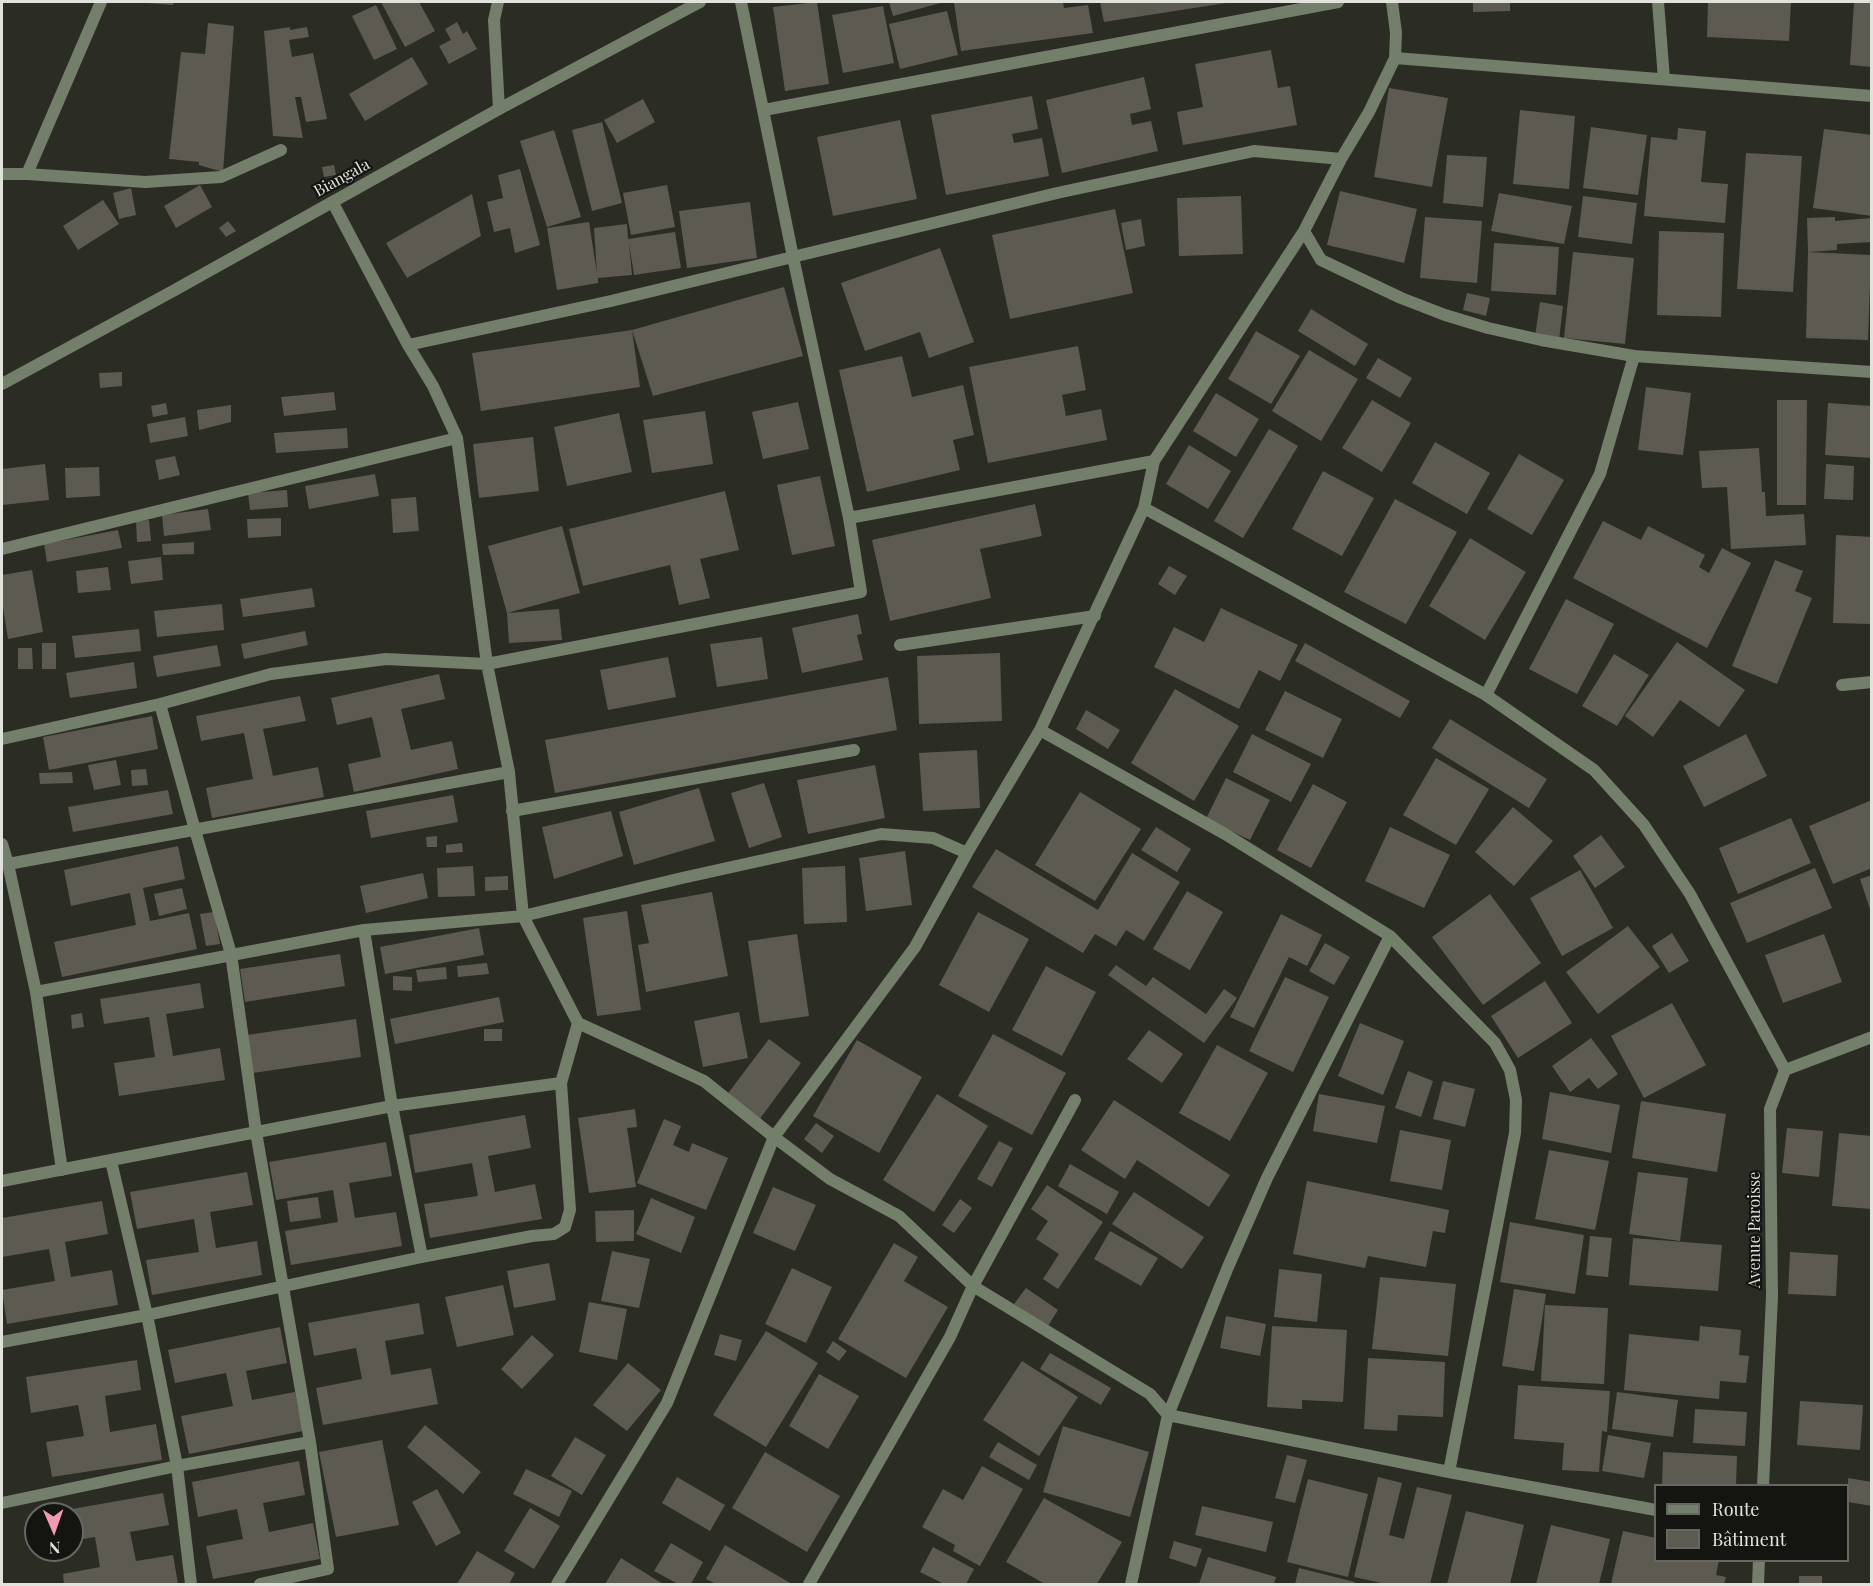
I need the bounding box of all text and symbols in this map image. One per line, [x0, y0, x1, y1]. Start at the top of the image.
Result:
street label: Biangala [311, 155, 373, 201]
street label: Avenue Paroisse [1745, 1172, 1765, 1288]
legend [1654, 1484, 1849, 1562]
text: Route [1712, 1497, 1759, 1521]
north arrow [24, 1502, 84, 1562]
text: Bâtiment [1712, 1527, 1786, 1551]
text: N [48, 1538, 61, 1559]

